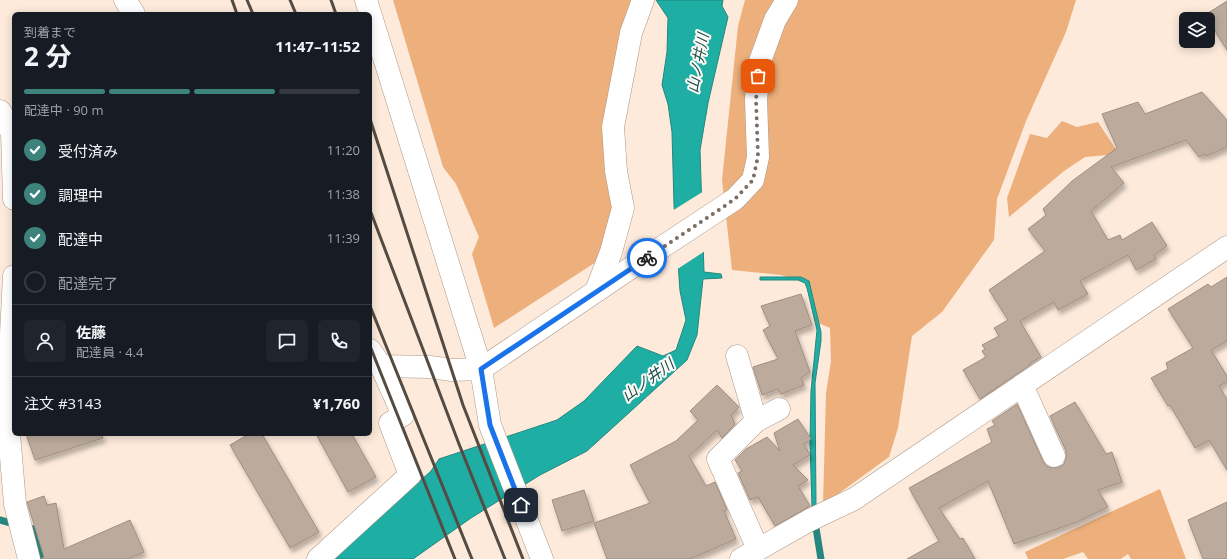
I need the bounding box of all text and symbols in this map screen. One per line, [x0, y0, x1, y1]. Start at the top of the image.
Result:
map controls [1179, 12, 1215, 48]
button: layers [1179, 12, 1215, 48]
text: 到着まで [24, 23, 76, 41]
water label: 山ノ井川 [681, 29, 713, 94]
text: 11:47–11:52 [275, 36, 360, 56]
text: 2 分 [24, 38, 72, 74]
pin [741, 59, 775, 93]
icon: bag [747, 65, 769, 87]
text: 配達中 · 90 m [24, 101, 103, 119]
icon: check [24, 139, 46, 161]
text: 受付済み [58, 141, 118, 161]
text: 11:20 [327, 141, 360, 159]
icon: check [24, 183, 46, 205]
text: 調理中 [58, 185, 103, 205]
text: 11:38 [327, 185, 360, 203]
icon: check [24, 227, 46, 249]
text: 配達中 [58, 229, 103, 249]
text: 11:39 [327, 229, 360, 247]
courier [627, 238, 667, 278]
icon: bike [636, 247, 658, 269]
text: 配達完了 [58, 273, 118, 293]
button: person [24, 320, 66, 362]
button: chat [266, 320, 308, 362]
button: phone [318, 320, 360, 362]
text: 佐藤 [76, 322, 106, 342]
text: 配達員 · 4.4 [76, 343, 143, 361]
water label: 山ノ井川 [617, 352, 679, 405]
text: 注文 #3143 [24, 393, 102, 413]
text: ¥1,760 [313, 393, 360, 413]
pin [504, 488, 538, 522]
icon: home [510, 494, 532, 516]

